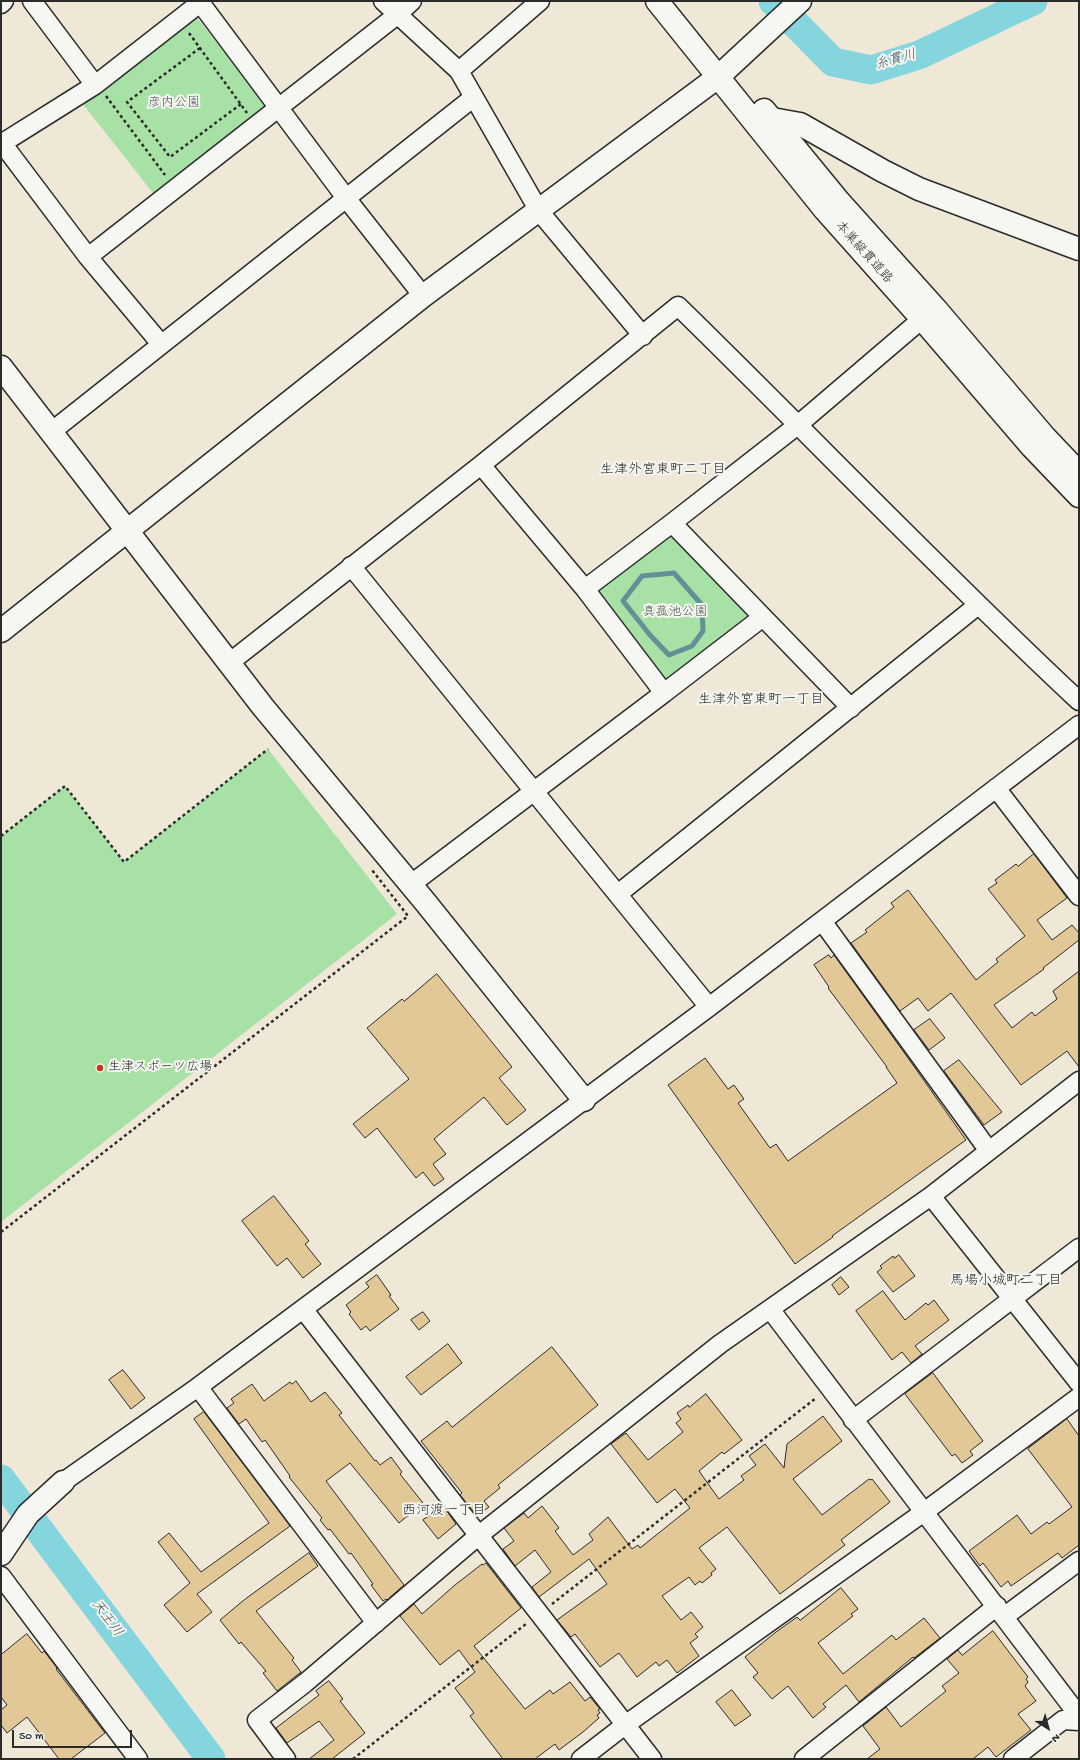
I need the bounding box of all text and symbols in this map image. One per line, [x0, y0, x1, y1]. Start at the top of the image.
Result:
water label: 糸貫川 [873, 47, 919, 75]
park label: 彦内公園 [148, 96, 200, 112]
street label: 本巣縦貫道路 [831, 219, 895, 287]
district label: 生津外宮東町二丁目 [600, 463, 726, 479]
park label: 真菰池公園 [643, 605, 707, 621]
district label: 生津外宮東町一丁目 [698, 693, 824, 709]
place label: 生津スポーツ広場 [108, 1060, 212, 1076]
marker: 生津スポーツ広場 [95, 1063, 105, 1073]
district label: 馬場小城町二丁目 [950, 1274, 1062, 1290]
district label: 西河渡一丁目 [402, 1504, 486, 1520]
water label: 天王川 [87, 1597, 125, 1641]
north arrow [1028, 1708, 1068, 1748]
scale bar [14, 1722, 134, 1748]
text: 50 m [19, 1730, 44, 1744]
text: N [1049, 1731, 1062, 1745]

